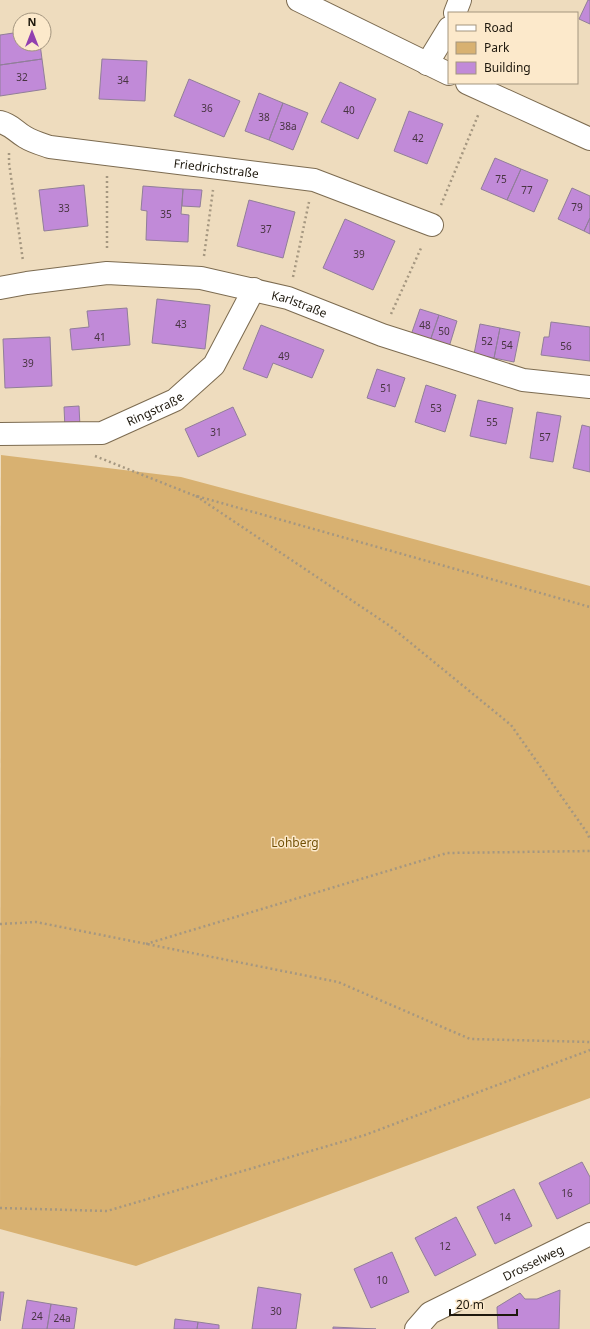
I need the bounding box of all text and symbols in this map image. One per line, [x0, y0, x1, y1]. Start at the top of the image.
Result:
north arrow [12, 12, 52, 52]
legend [448, 12, 578, 84]
text: N [28, 14, 36, 29]
text: Road [484, 19, 513, 36]
text: Park [484, 39, 510, 56]
text: Building [484, 59, 531, 76]
house number: 32 [16, 70, 28, 84]
house number: 34 [117, 73, 129, 87]
house number: 36 [201, 101, 213, 115]
house number: 40 [343, 103, 355, 117]
house number: 38 [258, 110, 270, 124]
house number: 38a [279, 119, 297, 133]
house number: 42 [412, 131, 424, 145]
street label: Friedrichstraße [173, 154, 260, 182]
house number: 75 [495, 172, 507, 186]
house number: 77 [521, 183, 533, 197]
house number: 79 [571, 200, 583, 214]
house number: 33 [58, 201, 70, 215]
house number: 35 [160, 207, 172, 221]
house number: 37 [260, 222, 272, 236]
house number: 39 [353, 247, 365, 261]
street label: Karlstraße [270, 286, 330, 321]
house number: 43 [175, 317, 187, 331]
house number: 48 [419, 318, 431, 332]
house number: 50 [438, 324, 450, 338]
house number: 41 [94, 330, 106, 344]
house number: 52 [481, 334, 493, 348]
house number: 54 [501, 338, 513, 352]
house number: 56 [560, 339, 572, 353]
house number: 49 [278, 349, 290, 363]
house number: 39 [22, 356, 34, 370]
house number: 51 [380, 381, 392, 395]
street label: Ringstraße [123, 388, 187, 429]
house number: 53 [430, 401, 442, 415]
house number: 55 [486, 415, 498, 429]
house number: 31 [210, 425, 222, 439]
house number: 57 [539, 430, 551, 444]
park label: Lohberg [271, 834, 319, 851]
house number: 16 [561, 1186, 573, 1200]
house number: 14 [499, 1210, 511, 1224]
house number: 12 [439, 1239, 451, 1253]
street label: Drosselweg [500, 1240, 566, 1284]
house number: 10 [376, 1273, 388, 1287]
scale bar [450, 1291, 517, 1317]
text: 20 m [456, 1296, 484, 1313]
house number: 30 [270, 1304, 282, 1318]
house number: 24 [31, 1309, 43, 1323]
house number: 24a [53, 1311, 71, 1325]

